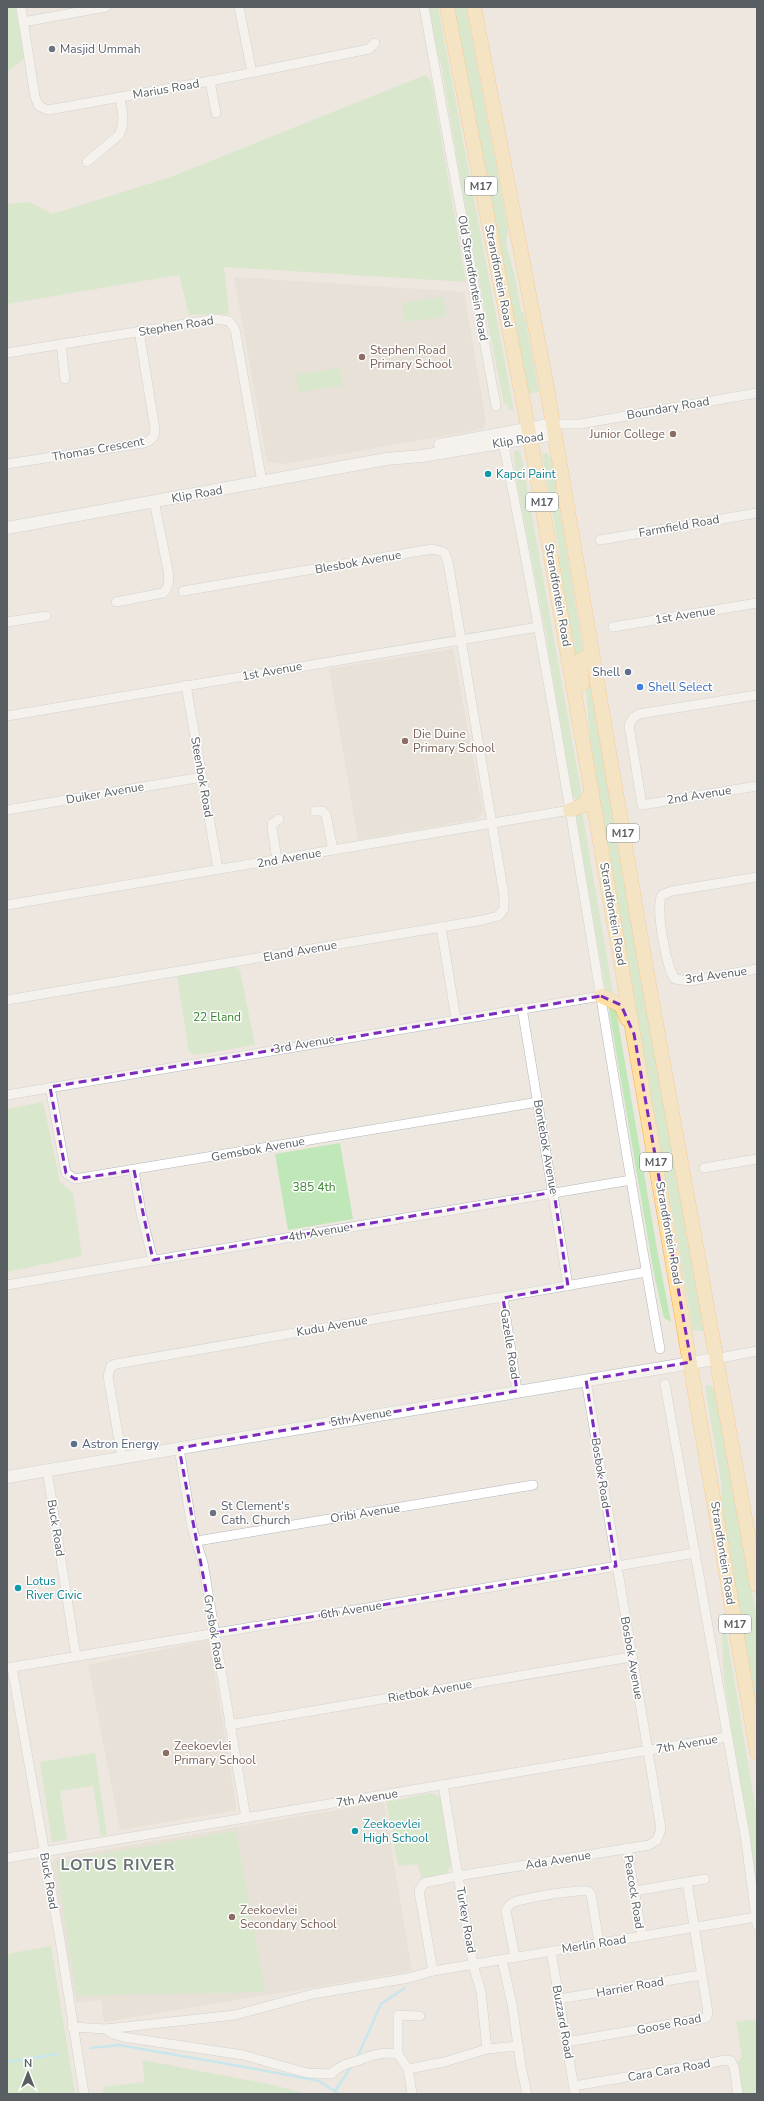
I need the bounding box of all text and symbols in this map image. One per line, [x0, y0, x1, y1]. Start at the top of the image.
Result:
place label: Masjid Ummah [60, 41, 141, 57]
marker: Masjid Ummah [47, 44, 57, 54]
street label: Marius Road [132, 75, 200, 103]
road number: M17 [465, 177, 497, 195]
street label: Old Strandfontein Road [454, 214, 492, 342]
street label: Strandfontein Road [481, 223, 517, 329]
street label: Stephen Road [137, 312, 215, 340]
place label: Stephen Road Primary School [370, 342, 452, 372]
marker: Stephen Road Primary School [357, 352, 367, 362]
street label: Boundary Road [625, 393, 711, 423]
place label: Junior College [589, 426, 665, 442]
street label: Klip Road [491, 428, 545, 452]
marker: Junior College [668, 429, 678, 439]
street label: Thomas Crescent [51, 433, 146, 465]
place label: Kapci Paint [496, 466, 557, 482]
marker: Kapci Paint [483, 469, 493, 479]
street label: Klip Road [170, 482, 224, 506]
road number: M17 [526, 493, 558, 511]
street label: Farmfield Road [637, 511, 721, 541]
street label: Strandfontein Road [541, 542, 575, 648]
street label: Blesbok Avenue [314, 547, 402, 577]
street label: 1st Avenue [654, 602, 716, 628]
street label: 1st Avenue [241, 658, 303, 684]
place label: Shell [592, 664, 620, 680]
marker: Shell [623, 667, 633, 677]
place label: Shell Select [648, 679, 713, 695]
marker: Shell Select [635, 682, 645, 692]
place label: Die Duine Primary School [413, 726, 495, 756]
street label: Steenbok Road [187, 735, 217, 819]
marker: Die Duine Primary School [400, 736, 410, 746]
street label: Duiker Avenue [65, 778, 145, 808]
street label: 2nd Avenue [666, 782, 732, 808]
road number: M17 [607, 824, 639, 842]
street label: 2nd Avenue [256, 844, 322, 872]
street label: Strandfontein Road [596, 861, 630, 967]
street label: Eland Avenue [262, 937, 338, 965]
street label: 3rd Avenue [684, 963, 748, 987]
park label: 22 Eland [193, 1009, 241, 1025]
street label: 3rd Avenue [272, 1031, 336, 1057]
street label: Bontebok Avenue [530, 1098, 562, 1196]
street label: Gemsbok Avenue [210, 1133, 306, 1165]
road number: M17 [640, 1153, 672, 1171]
park label: 385 4th [293, 1179, 335, 1195]
street label: Strandfontein Road [652, 1180, 686, 1286]
street label: 4th Avenue [287, 1219, 351, 1245]
street label: Gazelle Road [497, 1308, 523, 1380]
street label: Kudu Avenue [295, 1312, 369, 1340]
street label: 5th Avenue [329, 1404, 393, 1430]
place label: Astron Energy [82, 1436, 160, 1452]
street label: Bosbok Road [588, 1437, 614, 1509]
marker: Astron Energy [69, 1439, 79, 1449]
street label: Buck Road [44, 1498, 68, 1558]
place label: St Clement's Cath. Church [221, 1498, 290, 1528]
street label: Oribi Avenue [329, 1500, 401, 1526]
street label: Strandfontein Road [707, 1500, 739, 1606]
marker: St Clement's Cath. Church [208, 1508, 218, 1518]
place label: Lotus River Civic [26, 1573, 82, 1603]
marker: Lotus River Civic [13, 1583, 23, 1593]
street label: Grysbok Road [200, 1593, 228, 1671]
street label: 6th Avenue [319, 1597, 383, 1623]
street label: Bosbok Avenue [617, 1615, 647, 1701]
road number: M17 [719, 1615, 751, 1633]
street label: Rietbok Avenue [387, 1676, 473, 1706]
street label: 7th Avenue [655, 1731, 719, 1757]
place label: Zeekoevlei Primary School [174, 1738, 256, 1768]
marker: Zeekoevlei Primary School [161, 1748, 171, 1758]
street label: 7th Avenue [335, 1785, 399, 1811]
place label: Zeekoevlei High School [363, 1816, 429, 1846]
marker: Zeekoevlei High School [350, 1826, 360, 1836]
street label: Ada Avenue [524, 1847, 592, 1873]
street label: Buck Road [36, 1851, 62, 1911]
district label: LOTUS RIVER [61, 1854, 175, 1876]
street label: Peacock Road [620, 1854, 648, 1930]
street label: Turkey Road [452, 1886, 480, 1954]
place label: Zeekoevlei Secondary School [240, 1902, 337, 1932]
marker: Zeekoevlei Secondary School [227, 1912, 237, 1922]
street label: Merlin Road [561, 1931, 627, 1957]
street label: Harrier Road [595, 1973, 665, 2001]
street label: Buzzard Road [549, 1984, 577, 2060]
street label: Goose Road [635, 2010, 703, 2038]
north arrow [8, 2053, 48, 2093]
street label: Cara Cara Road [626, 2055, 712, 2085]
text: N [24, 2056, 32, 2071]

